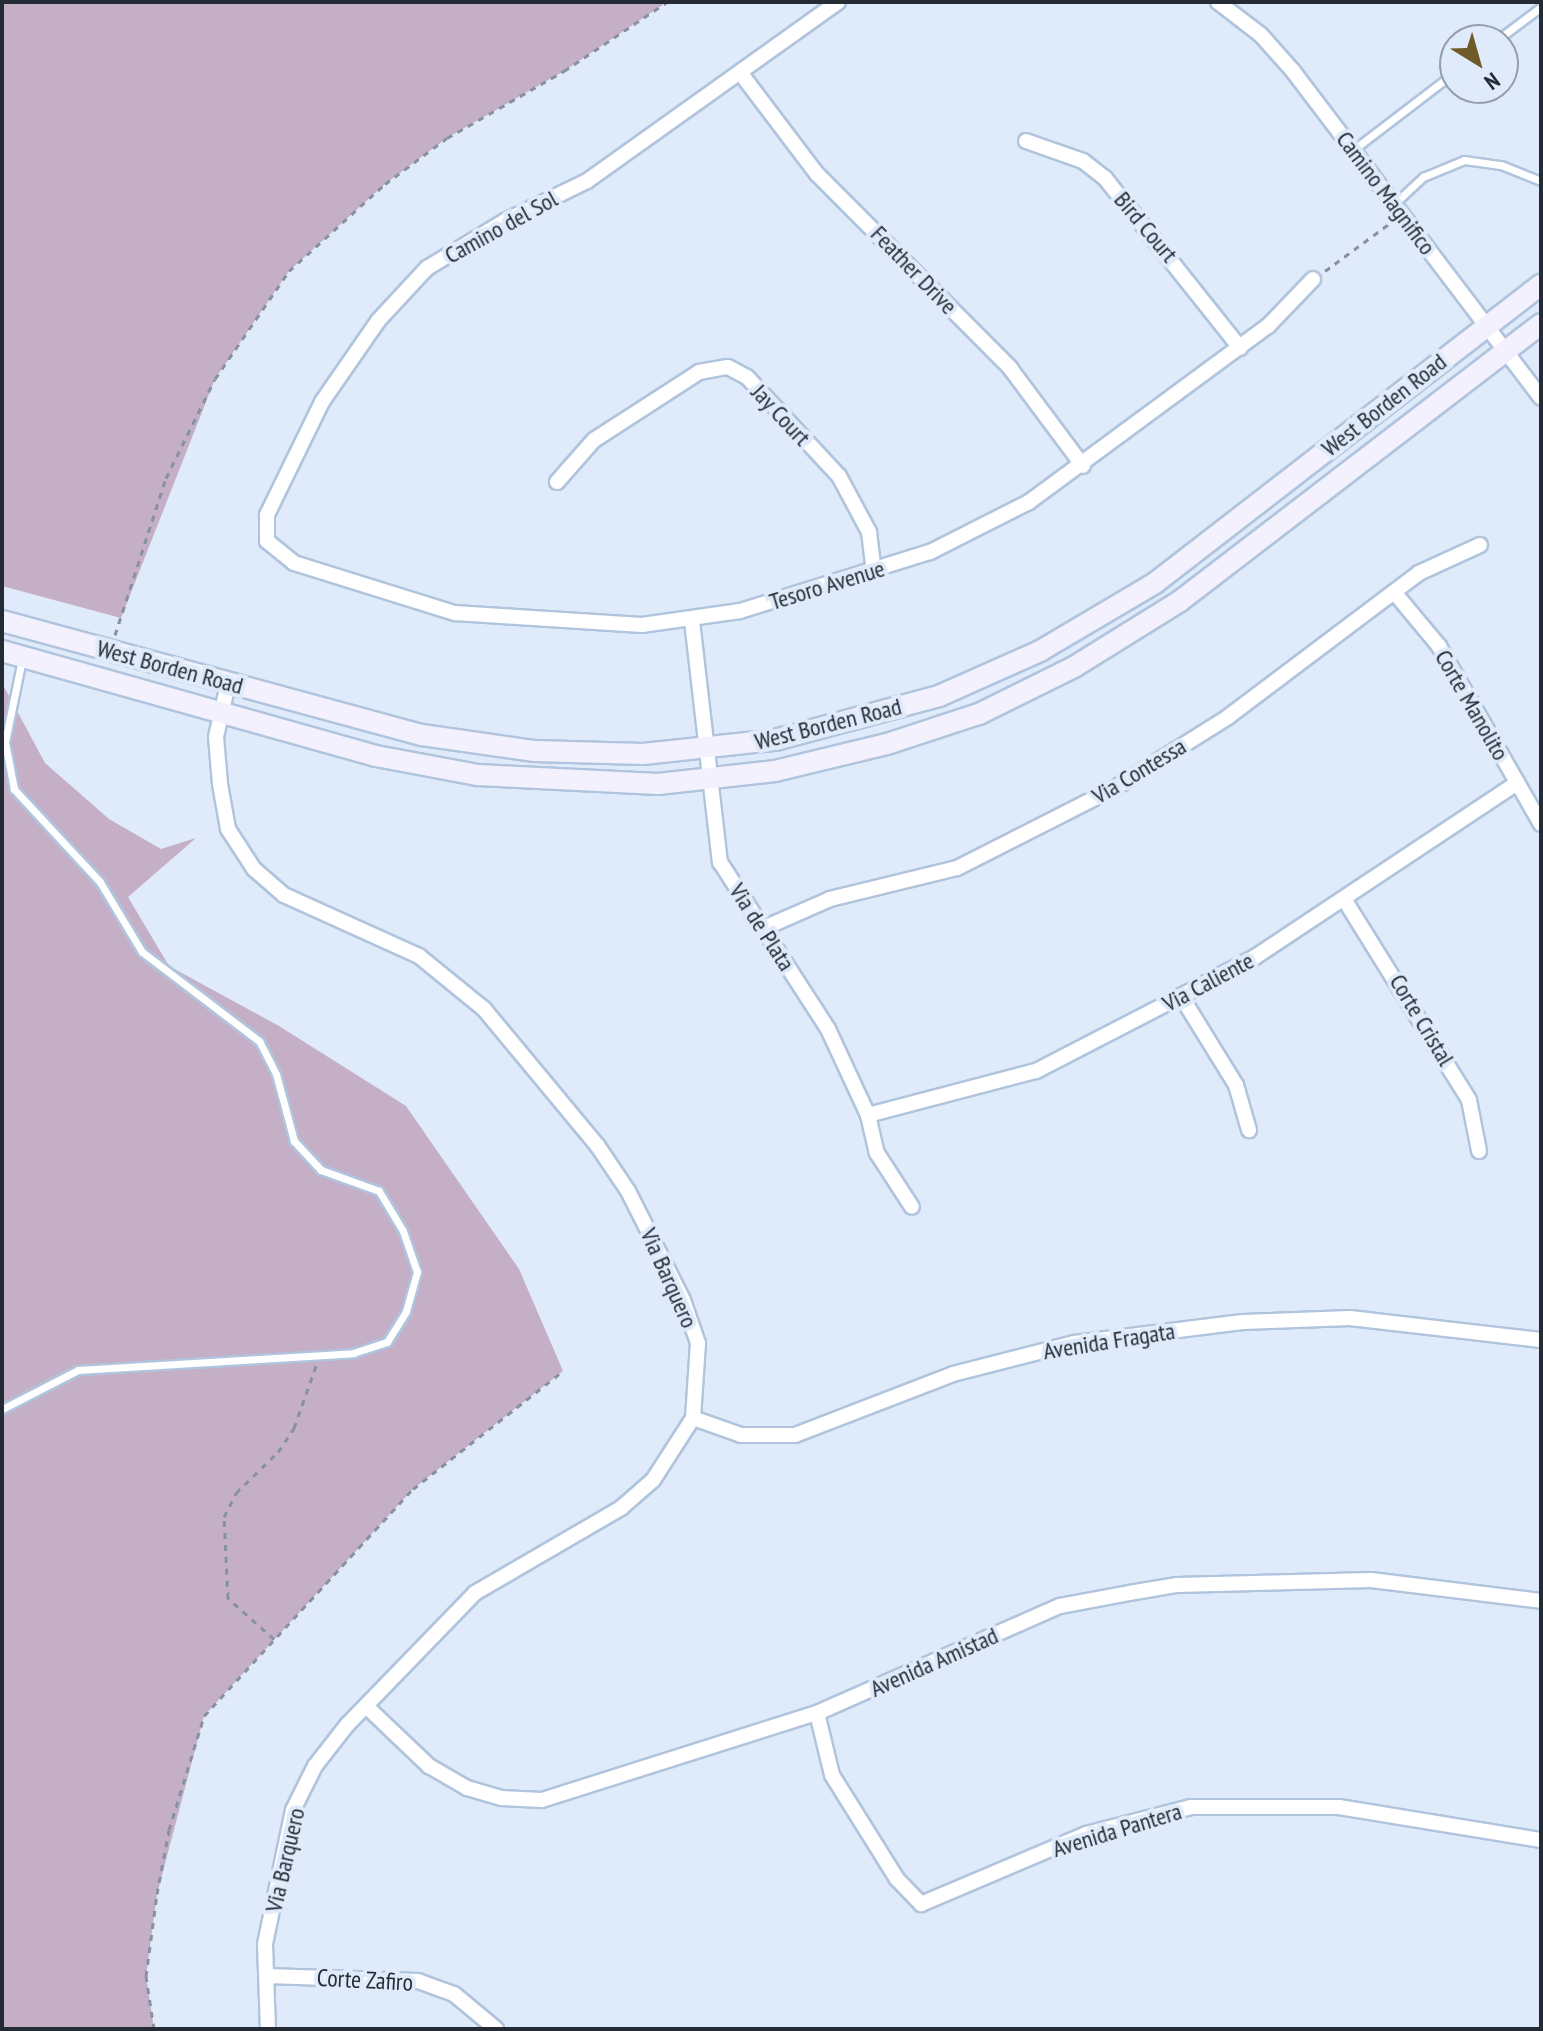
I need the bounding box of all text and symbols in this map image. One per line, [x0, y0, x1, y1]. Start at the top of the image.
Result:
north arrow [1439, 24, 1519, 104]
text: N [1479, 67, 1505, 96]
street label: Camino Magnifico [1330, 126, 1442, 260]
street label: Camino del Sol [440, 184, 562, 270]
street label: Bird Court [1108, 186, 1184, 268]
street label: Feather Drive [865, 220, 963, 320]
street label: West Borden Road [1316, 347, 1452, 463]
street label: Jay Court [745, 378, 817, 452]
street label: Tesoro Avenue [766, 554, 888, 616]
street label: West Borden Road [94, 634, 246, 700]
street label: Corte Manolito [1429, 645, 1515, 765]
street label: West Borden Road [752, 692, 904, 756]
street label: Via Contessa [1087, 732, 1191, 810]
street label: Via de Plata [723, 878, 801, 976]
street label: Via Caliente [1158, 946, 1258, 1018]
street label: Corte Cristal [1383, 969, 1461, 1071]
street label: Via Barquero [634, 1224, 704, 1332]
street label: Avenida Fragata [1041, 1316, 1177, 1366]
street label: Avenida Amistad [865, 1621, 1003, 1703]
street label: Avenida Pantera [1049, 1797, 1185, 1863]
street label: Via Barquero [259, 1805, 311, 1915]
street label: Corte Zafiro [316, 1963, 414, 1997]

